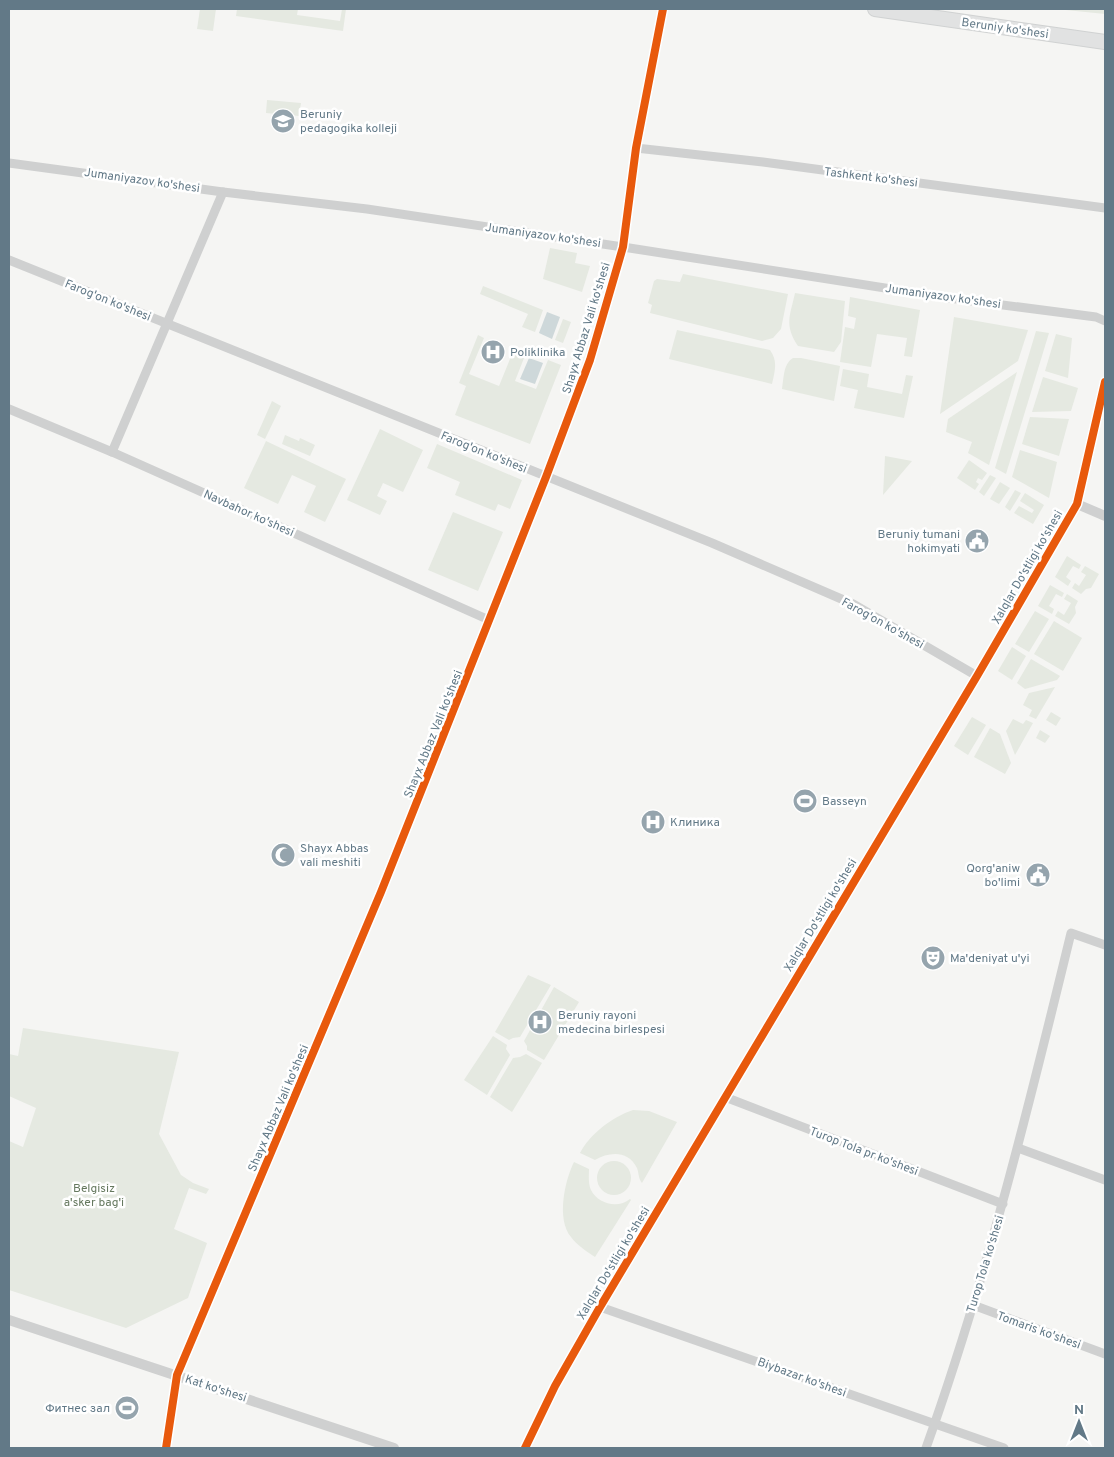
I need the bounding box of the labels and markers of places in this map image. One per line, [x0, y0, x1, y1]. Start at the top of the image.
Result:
place label: Beruniy pedagogika kolleji [300, 107, 397, 137]
school or university icon: Beruniy pedagogika kolleji [270, 108, 296, 134]
hospital icon: Poliklinika [480, 339, 506, 365]
place label: Poliklinika [510, 345, 565, 361]
place label: Beruniy tumani hokimyati [878, 527, 960, 557]
public building icon: Beruniy tumani hokimyati [964, 528, 990, 554]
sports icon: Basseyn [792, 788, 818, 814]
place label: Basseyn [822, 794, 867, 810]
hospital icon: Клиника [640, 809, 666, 835]
place label: Клиника [670, 815, 720, 831]
place label: Shayx Abbas vali meshiti [300, 841, 369, 871]
mosque icon: Shayx Abbas vali meshiti [270, 842, 296, 868]
place label: Qorg'aniw bo'limi [966, 861, 1020, 891]
public building icon: Qorg'aniw bo'limi [1025, 862, 1051, 888]
theatre icon: Ma'deniyat u'yi [920, 945, 946, 971]
place label: Ma'deniyat u'yi [950, 951, 1030, 967]
place label: Beruniy rayoni medecina birlespesi [558, 1008, 665, 1038]
hospital icon: Beruniy rayoni medecina birlespesi [527, 1009, 553, 1035]
sports icon: Фитнес зал [114, 1395, 140, 1421]
place label: Фитнес зал [45, 1401, 110, 1417]

